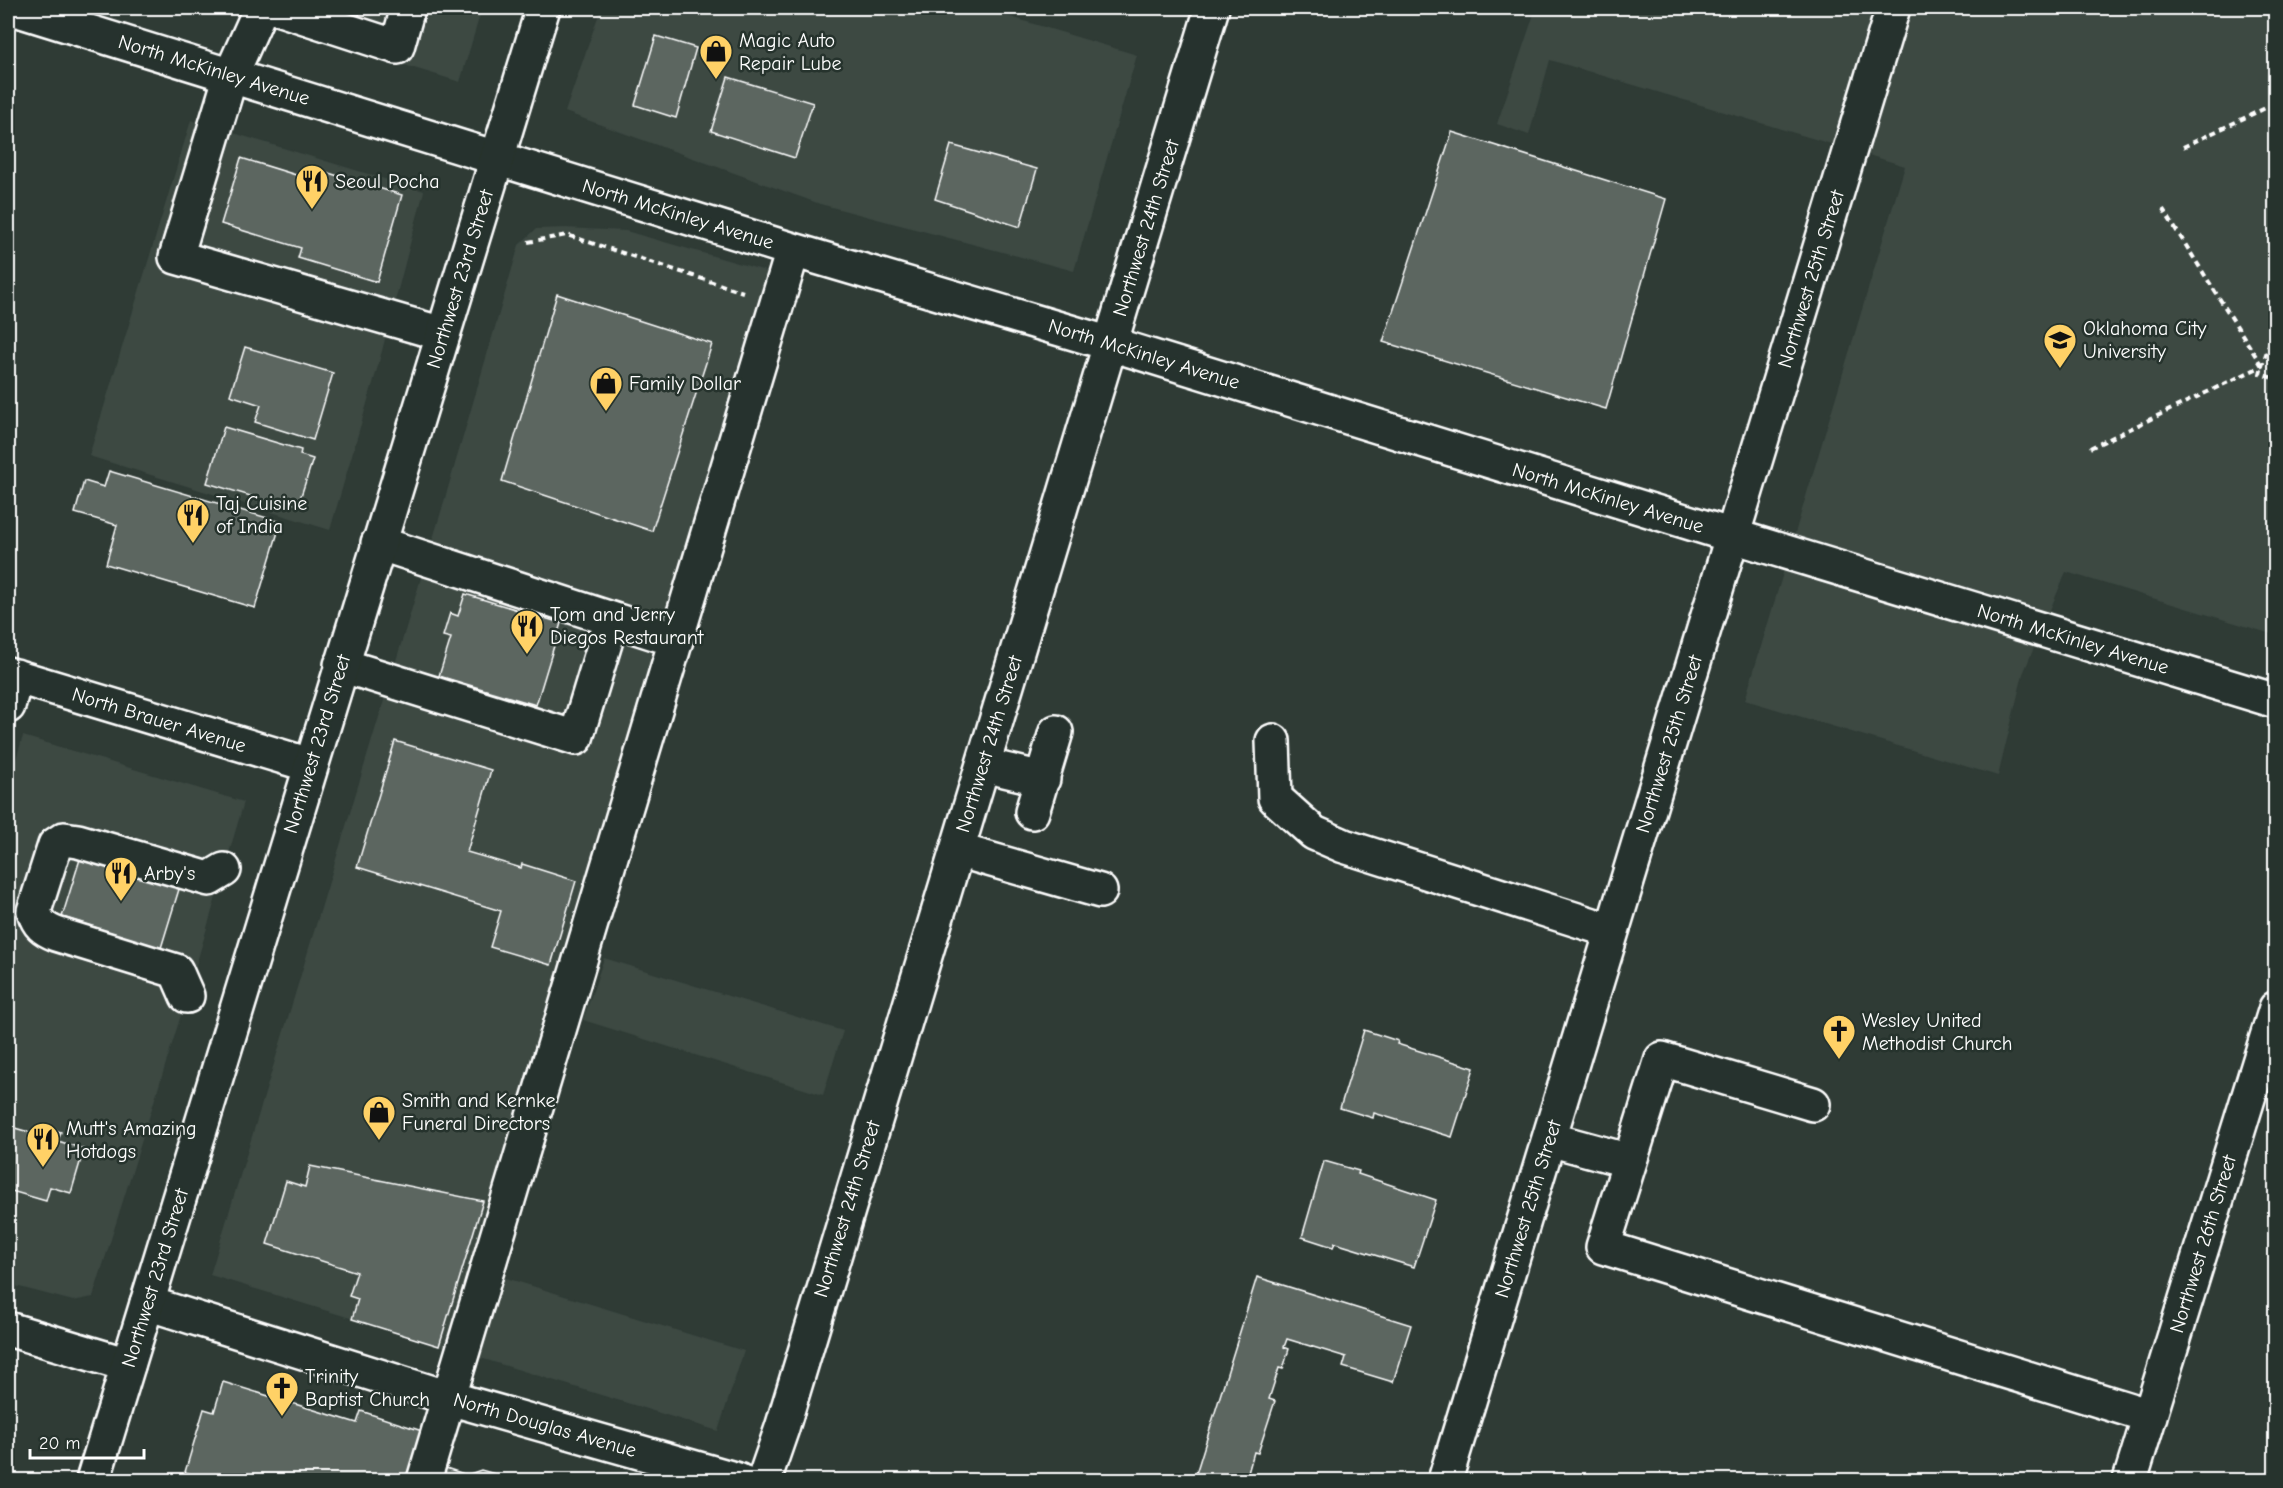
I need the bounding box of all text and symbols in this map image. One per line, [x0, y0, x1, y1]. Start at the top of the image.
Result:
place label: Magic Auto Repair Lube [739, 29, 842, 75]
street label: North McKinley Avenue [116, 30, 312, 110]
shop icon: Magic Auto Repair Lube [698, 33, 734, 80]
street label: Northwest 24th Street [1108, 136, 1184, 319]
restaurant icon: Seoul Pocha [294, 163, 330, 210]
place label: Seoul Pocha [335, 170, 440, 193]
street label: North McKinley Avenue [580, 174, 776, 254]
street label: Northwest 23rd Street [422, 186, 499, 371]
street label: Northwest 25th Street [1773, 186, 1849, 371]
street label: North McKinley Avenue [1046, 314, 1242, 394]
place label: Oklahoma City University [2083, 317, 2207, 363]
school or university icon: Oklahoma City University [2042, 322, 2078, 369]
shop icon: Family Dollar [588, 365, 624, 412]
place label: Family Dollar [629, 372, 741, 395]
street label: North McKinley Avenue [1510, 458, 1706, 538]
place label: Taj Cuisine of India [216, 492, 307, 538]
restaurant icon: Taj Cuisine of India [175, 497, 211, 544]
street label: North McKinley Avenue [1975, 599, 2171, 679]
place label: Tom and Jerry Diegos Restaurant [550, 603, 705, 649]
restaurant icon: Tom and Jerry Diegos Restaurant [509, 608, 545, 655]
street label: Northwest 23rd Street [279, 651, 356, 836]
street label: Northwest 25th Street [1631, 651, 1707, 836]
street label: Northwest 24th Street [951, 652, 1027, 835]
street label: North Brauer Avenue [69, 683, 249, 757]
restaurant icon: Arby's [103, 855, 139, 902]
place label: Arby's [144, 862, 195, 885]
place label: Wesley United Methodist Church [1862, 1009, 2013, 1055]
church icon: Wesley United Methodist Church [1821, 1013, 1857, 1060]
place label: Smith and Kernke Funeral Directors [402, 1089, 555, 1135]
shop icon: Smith and Kernke Funeral Directors [361, 1094, 397, 1141]
street label: Northwest 25th Street [1490, 1116, 1566, 1301]
place label: Mutt's Amazing Hotdogs [66, 1117, 197, 1163]
street label: Northwest 24th Street [809, 1117, 885, 1300]
restaurant icon: Mutt's Amazing Hotdogs [25, 1121, 61, 1168]
street label: Northwest 26th Street [2165, 1151, 2241, 1336]
street label: Northwest 23rd Street [117, 1185, 194, 1370]
place label: Trinity Baptist Church [305, 1365, 430, 1411]
church icon: Trinity Baptist Church [264, 1370, 300, 1417]
street label: North Douglas Avenue [451, 1388, 639, 1462]
scale bar [30, 1422, 144, 1460]
text: 20 m [39, 1433, 80, 1454]

